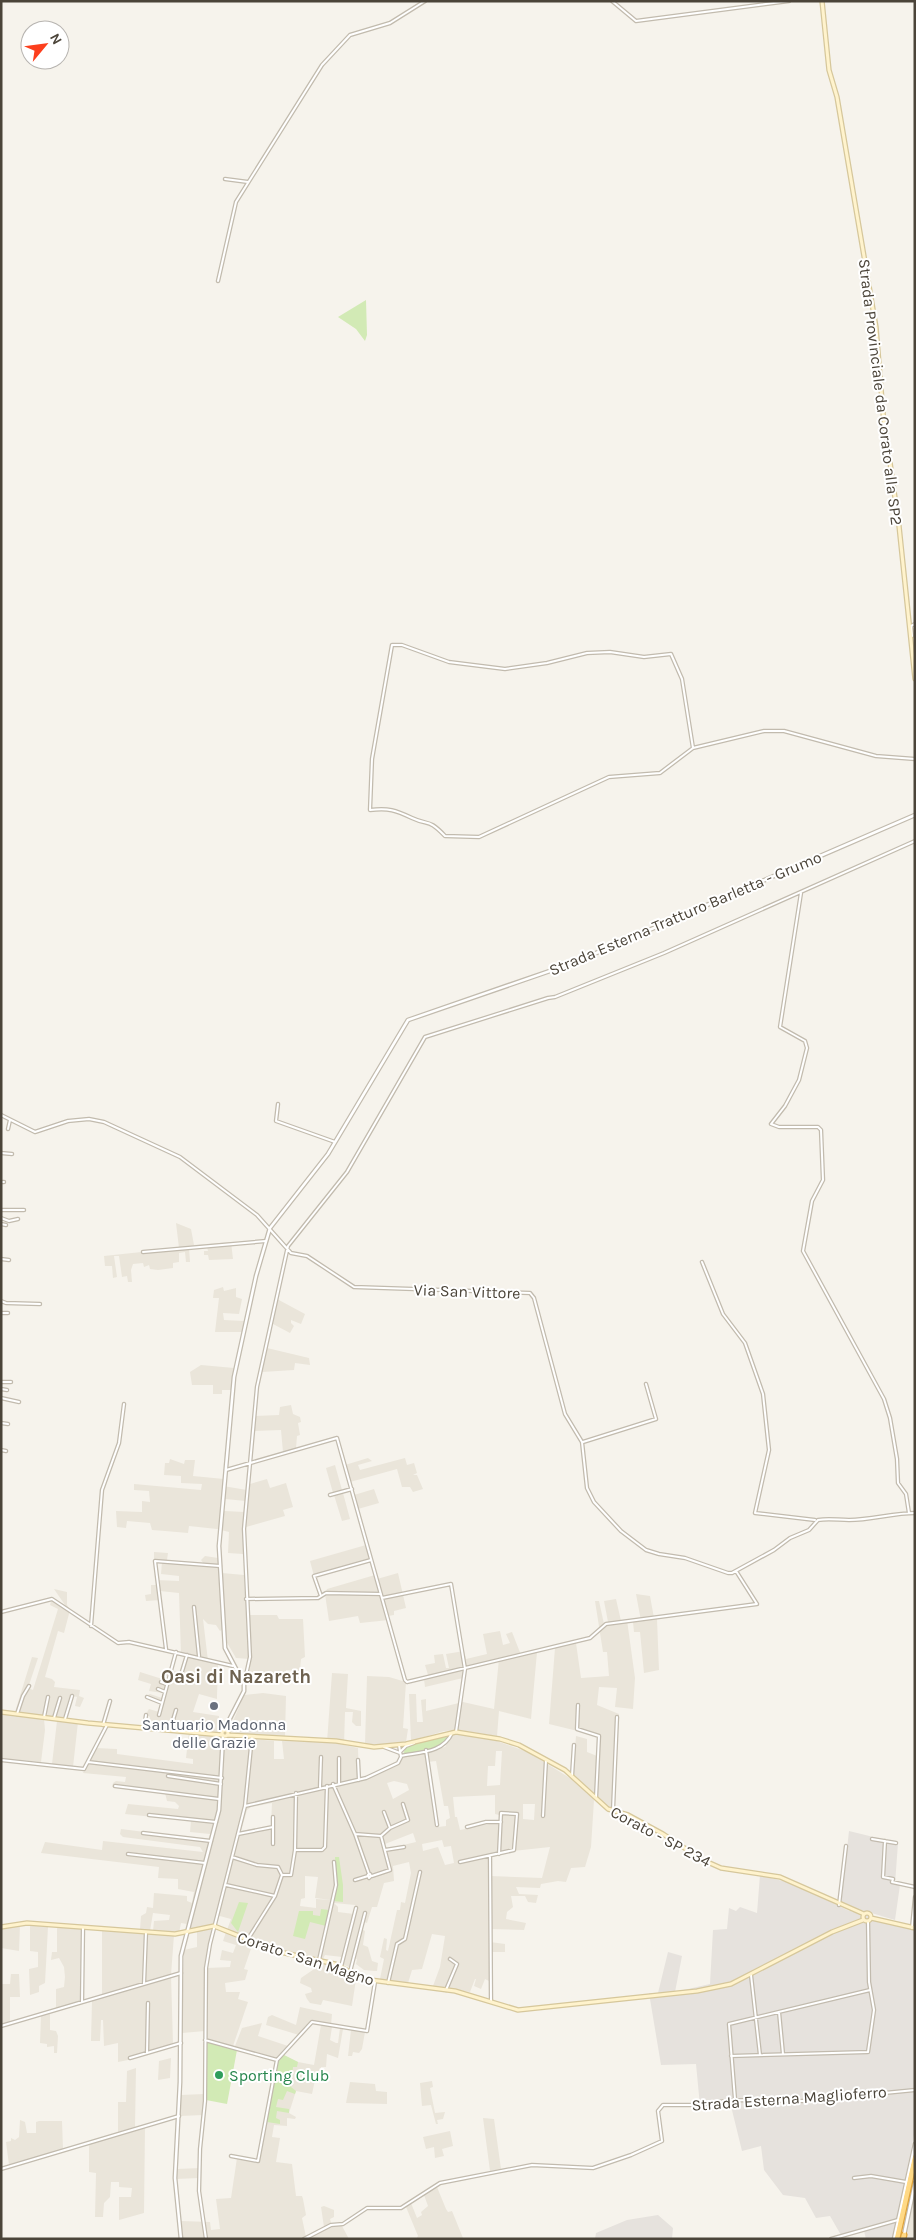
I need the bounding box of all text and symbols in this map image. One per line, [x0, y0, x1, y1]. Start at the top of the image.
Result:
north arrow [20, 20, 70, 70]
text: N [46, 30, 66, 47]
street label: Strada Provinciale da Corato alla SP2 [855, 258, 906, 526]
street label: Strada Esterna Tratturo Barletta - Grumo [546, 847, 824, 980]
street label: Via San Vittore [413, 1280, 521, 1303]
district label: Oasi di Nazareth [161, 1666, 311, 1688]
marker: Santuario Madonna delle Grazie [208, 1700, 220, 1712]
place label: Santuario Madonna delle Grazie [142, 1715, 286, 1752]
street label: Corato - SP 234 [607, 1802, 714, 1871]
street label: Corato - San Magno [235, 1927, 377, 1990]
place label: Sporting Club [229, 2066, 329, 2085]
marker: Sporting Club [213, 2069, 225, 2081]
street label: Strada Esterna Maglioferro [691, 2082, 887, 2115]

